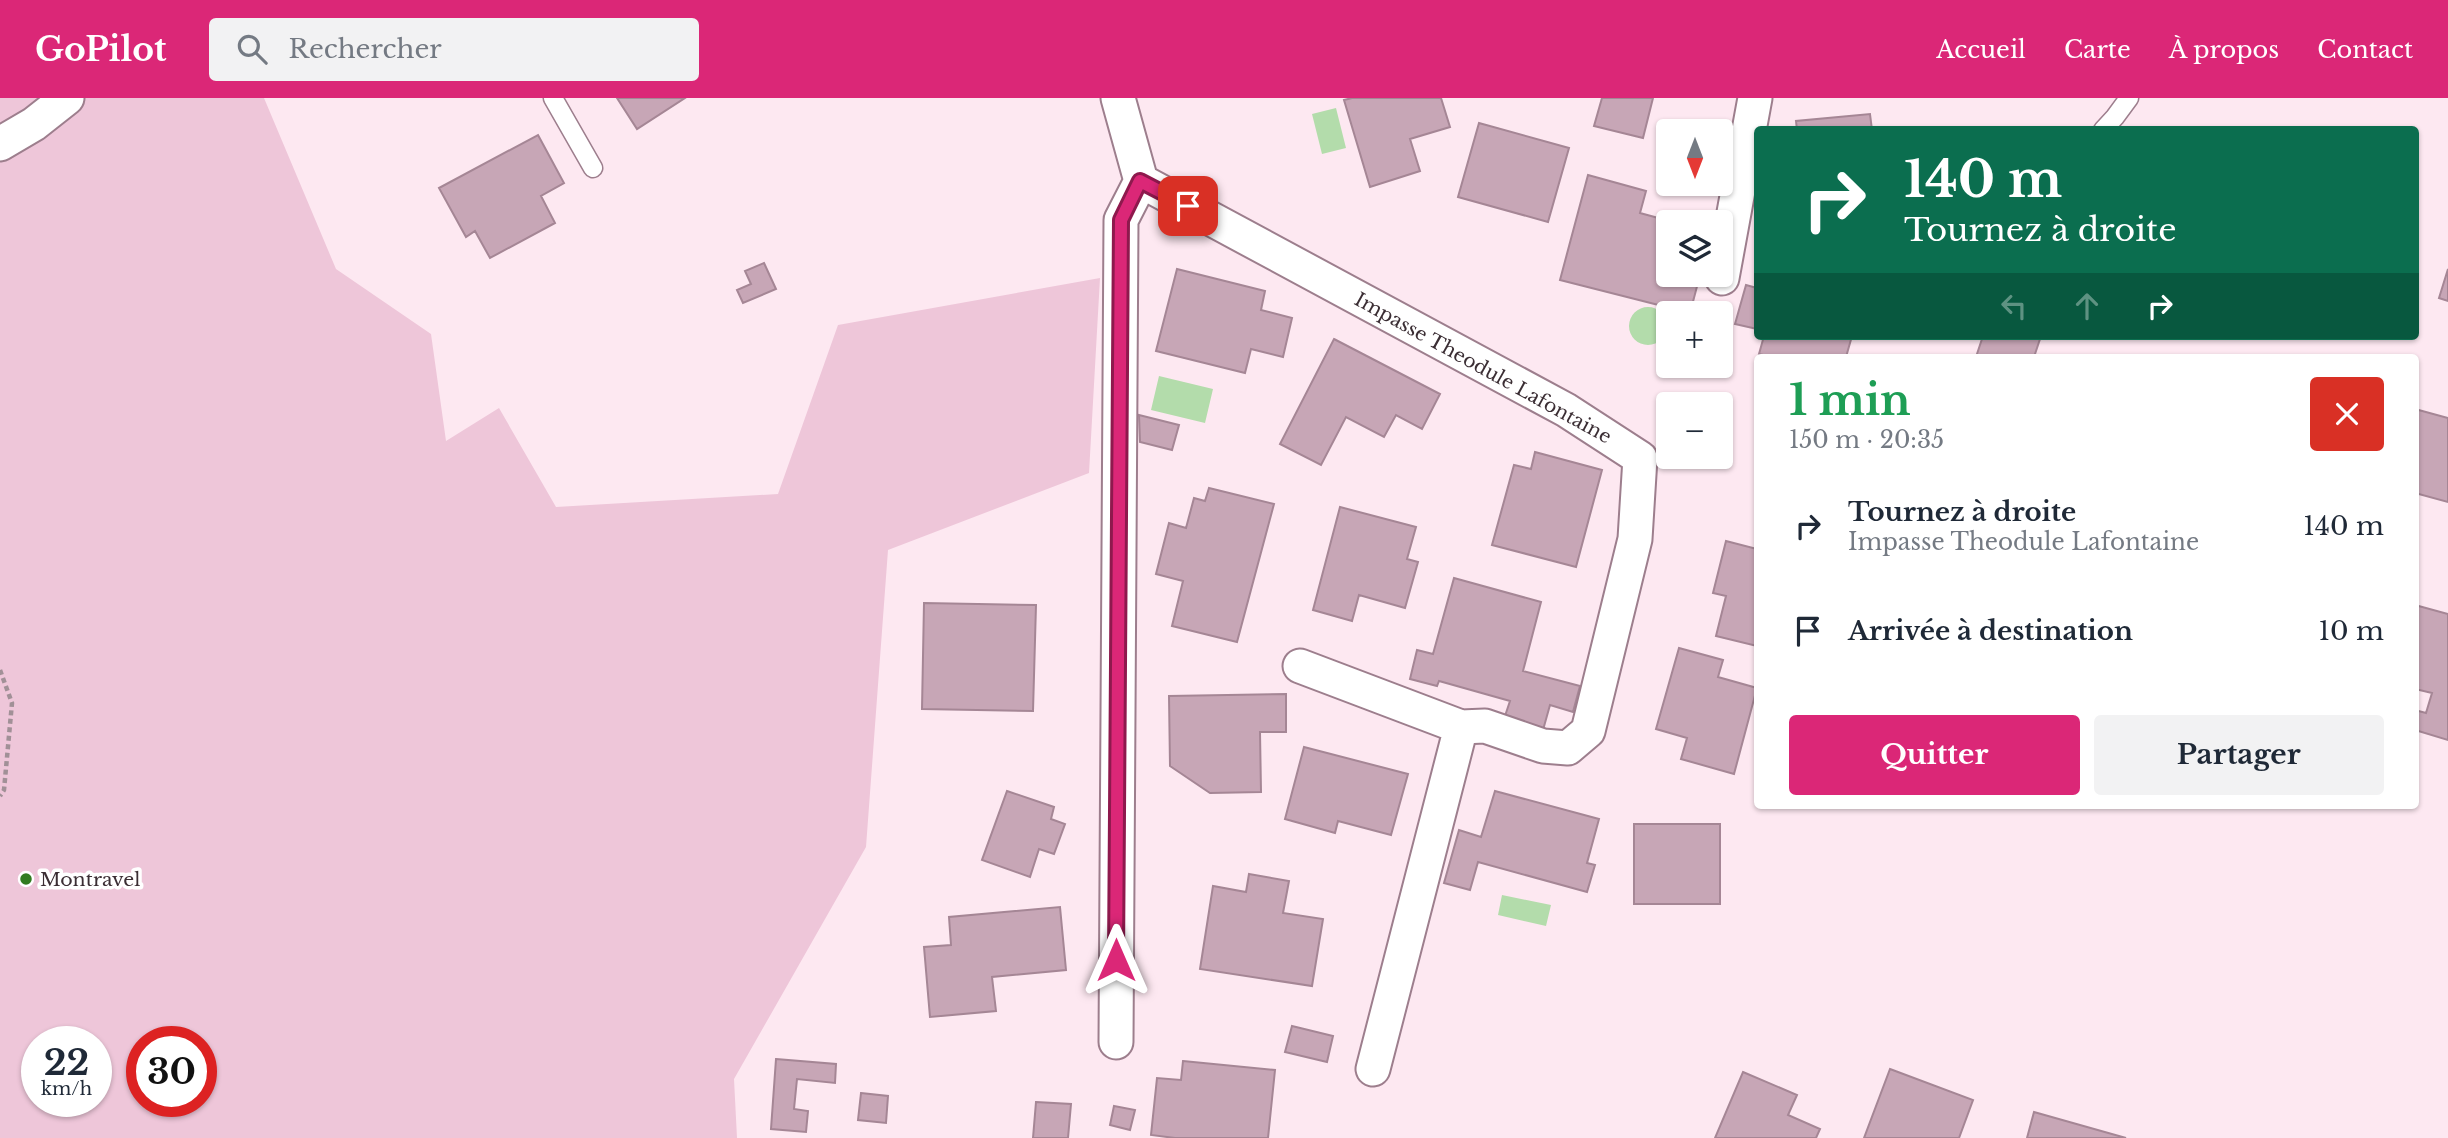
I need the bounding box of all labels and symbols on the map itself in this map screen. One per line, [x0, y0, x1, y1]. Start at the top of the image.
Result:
north arrow [1656, 119, 1732, 196]
pin [1158, 176, 1218, 236]
street label: Impasse Theodule Lafontaine [1351, 288, 1615, 448]
place label: Montravel [40, 868, 140, 891]
marker: Montravel [18, 871, 34, 887]
position arrow [1079, 923, 1153, 997]
speed limit sign: 30 [126, 1026, 217, 1117]

